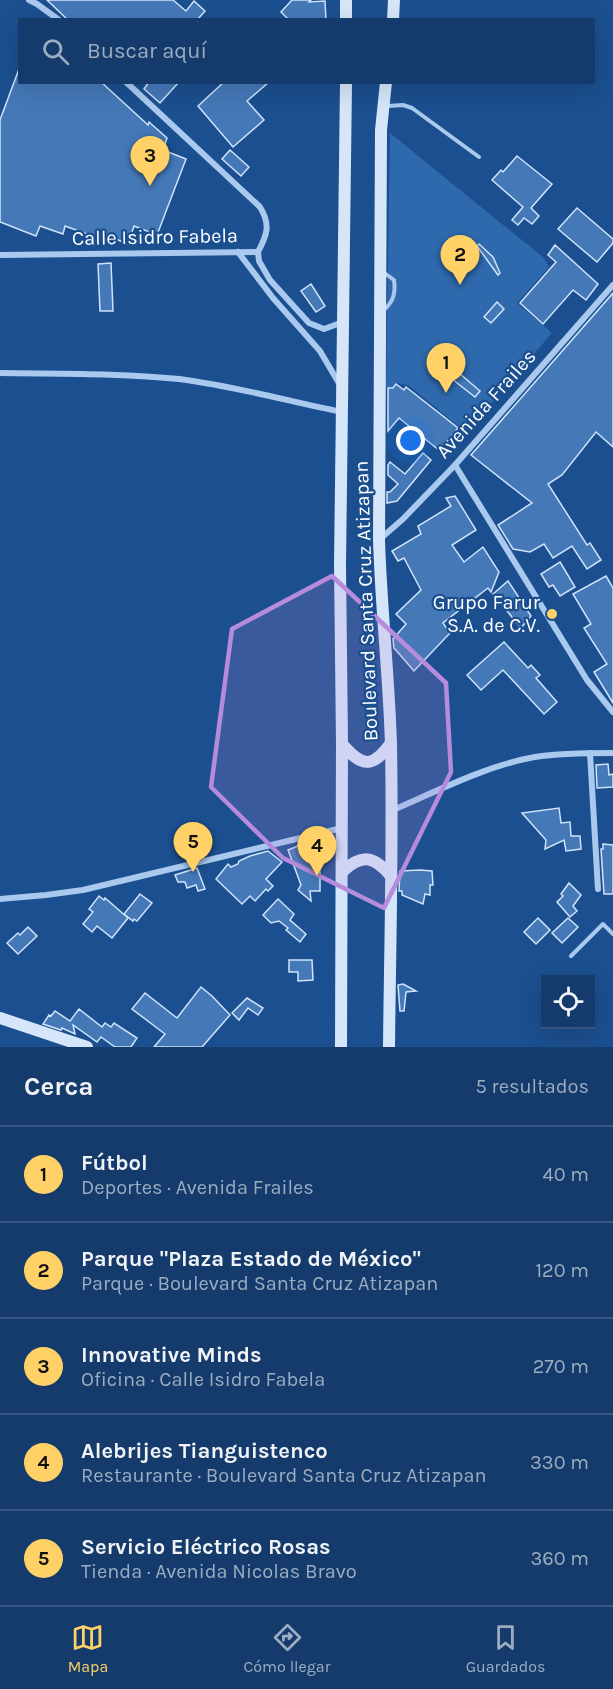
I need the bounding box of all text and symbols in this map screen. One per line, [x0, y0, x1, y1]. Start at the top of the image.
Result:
search box [18, 18, 595, 84]
icon: search [39, 35, 72, 68]
text: Buscar aquí [87, 38, 207, 64]
pin: 3 [130, 136, 170, 186]
street label: Calle Isidro Fabela [72, 224, 238, 250]
pin: 2 [440, 236, 480, 285]
pin: 1 [426, 344, 466, 393]
street label: Avenida Frailes [431, 345, 541, 463]
your location [396, 426, 425, 455]
street label: Boulevard Santa Cruz Atizapan [350, 460, 382, 742]
place label: Grupo Farur S.A. de C.V. [433, 591, 541, 637]
marker: Grupo Farur S.A. de C.V. [545, 607, 559, 621]
pin: 5 [174, 822, 212, 872]
pin: 4 [298, 826, 336, 876]
map controls [541, 975, 595, 1029]
button: locate [541, 975, 595, 1029]
text: Cerca [24, 1071, 93, 1102]
text: 5 resultados [475, 1075, 589, 1098]
text: Fútbol [81, 1150, 148, 1176]
text: 1 [40, 1163, 47, 1186]
text: 40 m [543, 1163, 589, 1186]
text: Deportes · Avenida Frailes [81, 1176, 314, 1199]
text: Parque "Plaza Estado de México" [81, 1246, 421, 1272]
text: 2 [37, 1259, 50, 1282]
text: 120 m [535, 1259, 589, 1282]
text: Parque · Boulevard Santa Cruz Atizapan [81, 1272, 438, 1295]
text: Innovative Minds [81, 1342, 262, 1368]
text: 3 [37, 1355, 50, 1378]
text: 270 m [533, 1355, 589, 1378]
text: Oficina · Calle Isidro Fabela [81, 1368, 325, 1391]
text: Alebrijes Tianguistenco [81, 1438, 328, 1464]
text: 4 [38, 1451, 49, 1474]
text: 330 m [530, 1451, 589, 1474]
text: Restaurante · Boulevard Santa Cruz Atizapan [81, 1464, 487, 1487]
text: Servicio Eléctrico Rosas [81, 1534, 331, 1560]
text: 5 [38, 1547, 49, 1570]
text: 360 m [530, 1547, 589, 1570]
text: Tienda · Avenida Nicolas Bravo [81, 1560, 357, 1583]
tab: Mapa [68, 1621, 108, 1676]
tab: Cómo llegar [244, 1621, 330, 1676]
tab: Guardados [466, 1621, 545, 1676]

